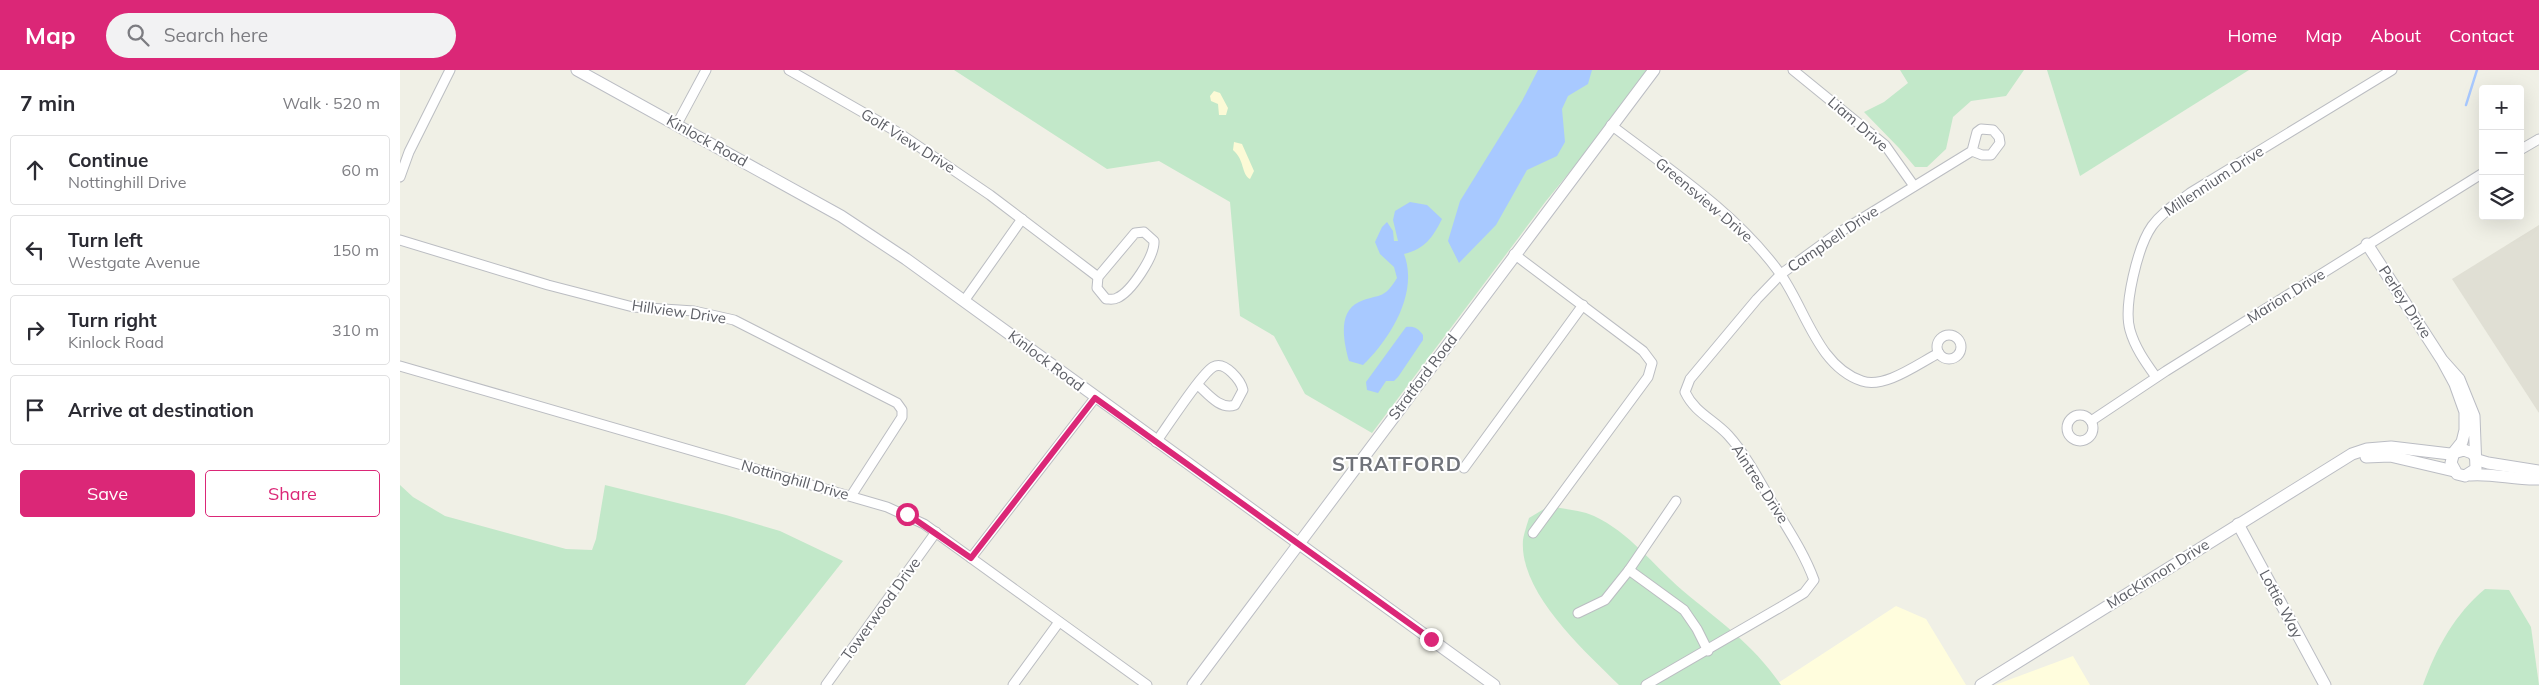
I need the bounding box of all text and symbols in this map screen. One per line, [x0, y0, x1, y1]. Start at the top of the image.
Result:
search box [106, 13, 456, 58]
text: Map [25, 20, 76, 50]
icon: search [124, 21, 152, 49]
text: Search here [164, 23, 268, 47]
text: Home [2227, 24, 2277, 47]
text: Map [2305, 24, 2342, 47]
text: About [2370, 24, 2421, 47]
text: Contact [2449, 24, 2514, 47]
map controls [2479, 85, 2524, 220]
button: + [2479, 85, 2524, 130]
text: 7 min [20, 90, 75, 116]
street label: Liam Drive [1824, 92, 1893, 155]
text: Walk · 520 m [282, 93, 380, 113]
street label: Golf View Drive [858, 104, 959, 177]
street label: Kinlock Road [663, 110, 751, 171]
button: − [2479, 130, 2524, 175]
street label: Millennium Drive [2160, 141, 2267, 220]
text: Continue [68, 148, 148, 172]
street label: Greensview Drive [1652, 153, 1757, 246]
icon: ahead [21, 156, 49, 184]
text: 60 m [342, 160, 379, 180]
text: Nottinghill Drive [68, 172, 186, 192]
button: layers [2479, 175, 2524, 220]
street label: Campbell Drive [1784, 201, 1882, 276]
text: Turn left [68, 228, 143, 252]
icon: left [21, 236, 49, 264]
text: 150 m [332, 240, 379, 260]
text: Westgate Avenue [68, 252, 200, 272]
street label: Perley Drive [2375, 262, 2436, 342]
street label: Marion Drive [2243, 264, 2328, 327]
street label: Hillview Drive [631, 295, 727, 328]
text: Turn right [68, 308, 157, 332]
icon: right [21, 316, 49, 344]
text: 310 m [332, 320, 379, 340]
street label: Kinlock Road [1005, 326, 1088, 395]
street label: Stratford Road [1384, 330, 1461, 423]
text: Kinlock Road [68, 332, 164, 352]
icon: arrive [21, 396, 49, 424]
text: Arrive at destination [68, 398, 254, 422]
street label: Aintree Drive [1728, 441, 1793, 527]
district label: STRATFORD [1332, 451, 1462, 476]
street label: Nottinghill Drive [739, 455, 851, 504]
button: Save [20, 470, 195, 517]
button: Share [205, 470, 380, 517]
route start [896, 503, 919, 526]
street label: MacKinnon Drive [2103, 534, 2213, 613]
street label: Towerwood Drive [837, 554, 924, 664]
street label: Lottie Way [2255, 566, 2308, 641]
route end [1420, 628, 1443, 651]

